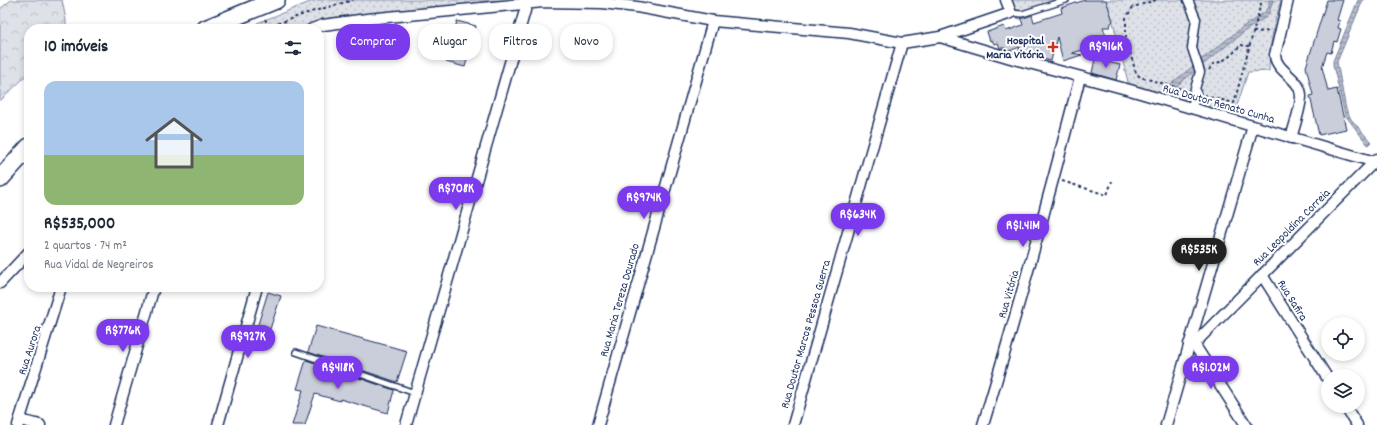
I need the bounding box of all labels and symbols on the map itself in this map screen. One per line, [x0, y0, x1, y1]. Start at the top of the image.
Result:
place label: Hospital Maria Vitória [986, 33, 1045, 64]
pin: R$916K [1073, 35, 1139, 69]
marker: Hospital Maria Vitória [1047, 41, 1059, 53]
street label: Rua Doutor Renato Cunha [1161, 80, 1277, 129]
pin: R$708K [423, 177, 489, 211]
street label: Rua Leopoldina Correia [1249, 185, 1335, 271]
pin: R$974K [611, 186, 677, 220]
pin: R$634K [825, 203, 891, 237]
pin: R$1.41M [986, 214, 1060, 248]
pin: R$535K [1166, 238, 1232, 272]
street label: Rua Maria Tereza Dourado [596, 242, 645, 359]
street label: Rua Doutor Marcos Pessoa Guerra [777, 258, 836, 411]
street label: Rua Vitória [994, 268, 1025, 321]
street label: Rua Safira [1272, 277, 1311, 325]
pin: R$776K [90, 319, 156, 353]
street label: Rua Aurora [14, 323, 47, 377]
pin: R$927K [215, 325, 281, 359]
pin: R$418K [305, 356, 371, 390]
pin: R$1.02M [1174, 356, 1248, 390]

